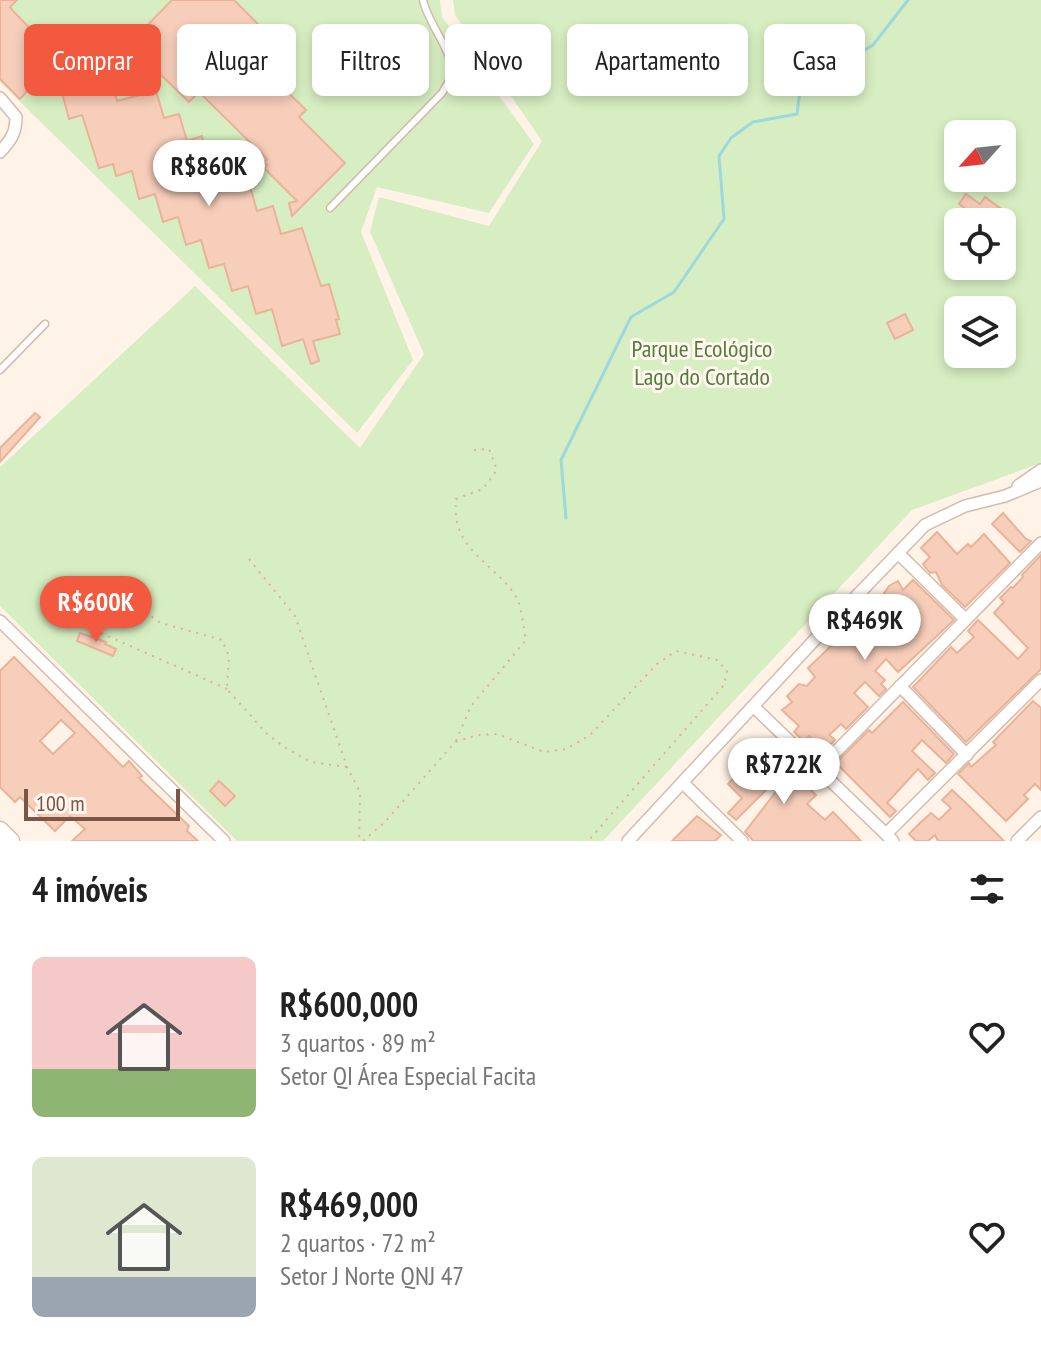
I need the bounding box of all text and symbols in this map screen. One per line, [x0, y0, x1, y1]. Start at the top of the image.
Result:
chip: Comprar [24, 24, 161, 96]
chip: Alugar [177, 24, 296, 96]
chip: Filtros [312, 24, 429, 96]
chip: Novo [445, 24, 551, 96]
chip: Apartamento [567, 24, 748, 96]
chip: Casa [764, 24, 865, 96]
north arrow [944, 120, 1016, 192]
map controls [944, 120, 1016, 368]
pin: R$860K [144, 140, 274, 208]
text: R$860K [171, 149, 247, 182]
button: locate [944, 208, 1016, 280]
button: layers [944, 296, 1016, 368]
park label: Parque Ecológico Lago do Cortado [632, 333, 772, 392]
pin: R$600K [31, 576, 161, 644]
text: R$600K [58, 585, 134, 618]
pin: R$469K [800, 594, 930, 662]
text: R$469K [827, 603, 903, 636]
pin: R$722K [719, 738, 849, 806]
text: R$722K [746, 747, 822, 780]
scale bar [24, 785, 180, 821]
text: 100 m [36, 789, 85, 817]
text: 4 imóveis [32, 867, 148, 911]
icon: filters [965, 867, 1009, 911]
text: R$600,000 [280, 982, 418, 1026]
icon: home [96, 989, 192, 1085]
icon: heart [965, 1015, 1009, 1059]
text: 3 quartos · 89 m² [280, 1026, 436, 1059]
text: Setor QI Área Especial Facita [280, 1059, 536, 1092]
text: R$469,000 [280, 1182, 418, 1226]
icon: home [96, 1189, 192, 1285]
icon: heart [965, 1215, 1009, 1259]
text: 2 quartos · 72 m² [280, 1226, 436, 1259]
text: Setor J Norte QNJ 47 [280, 1259, 464, 1292]

